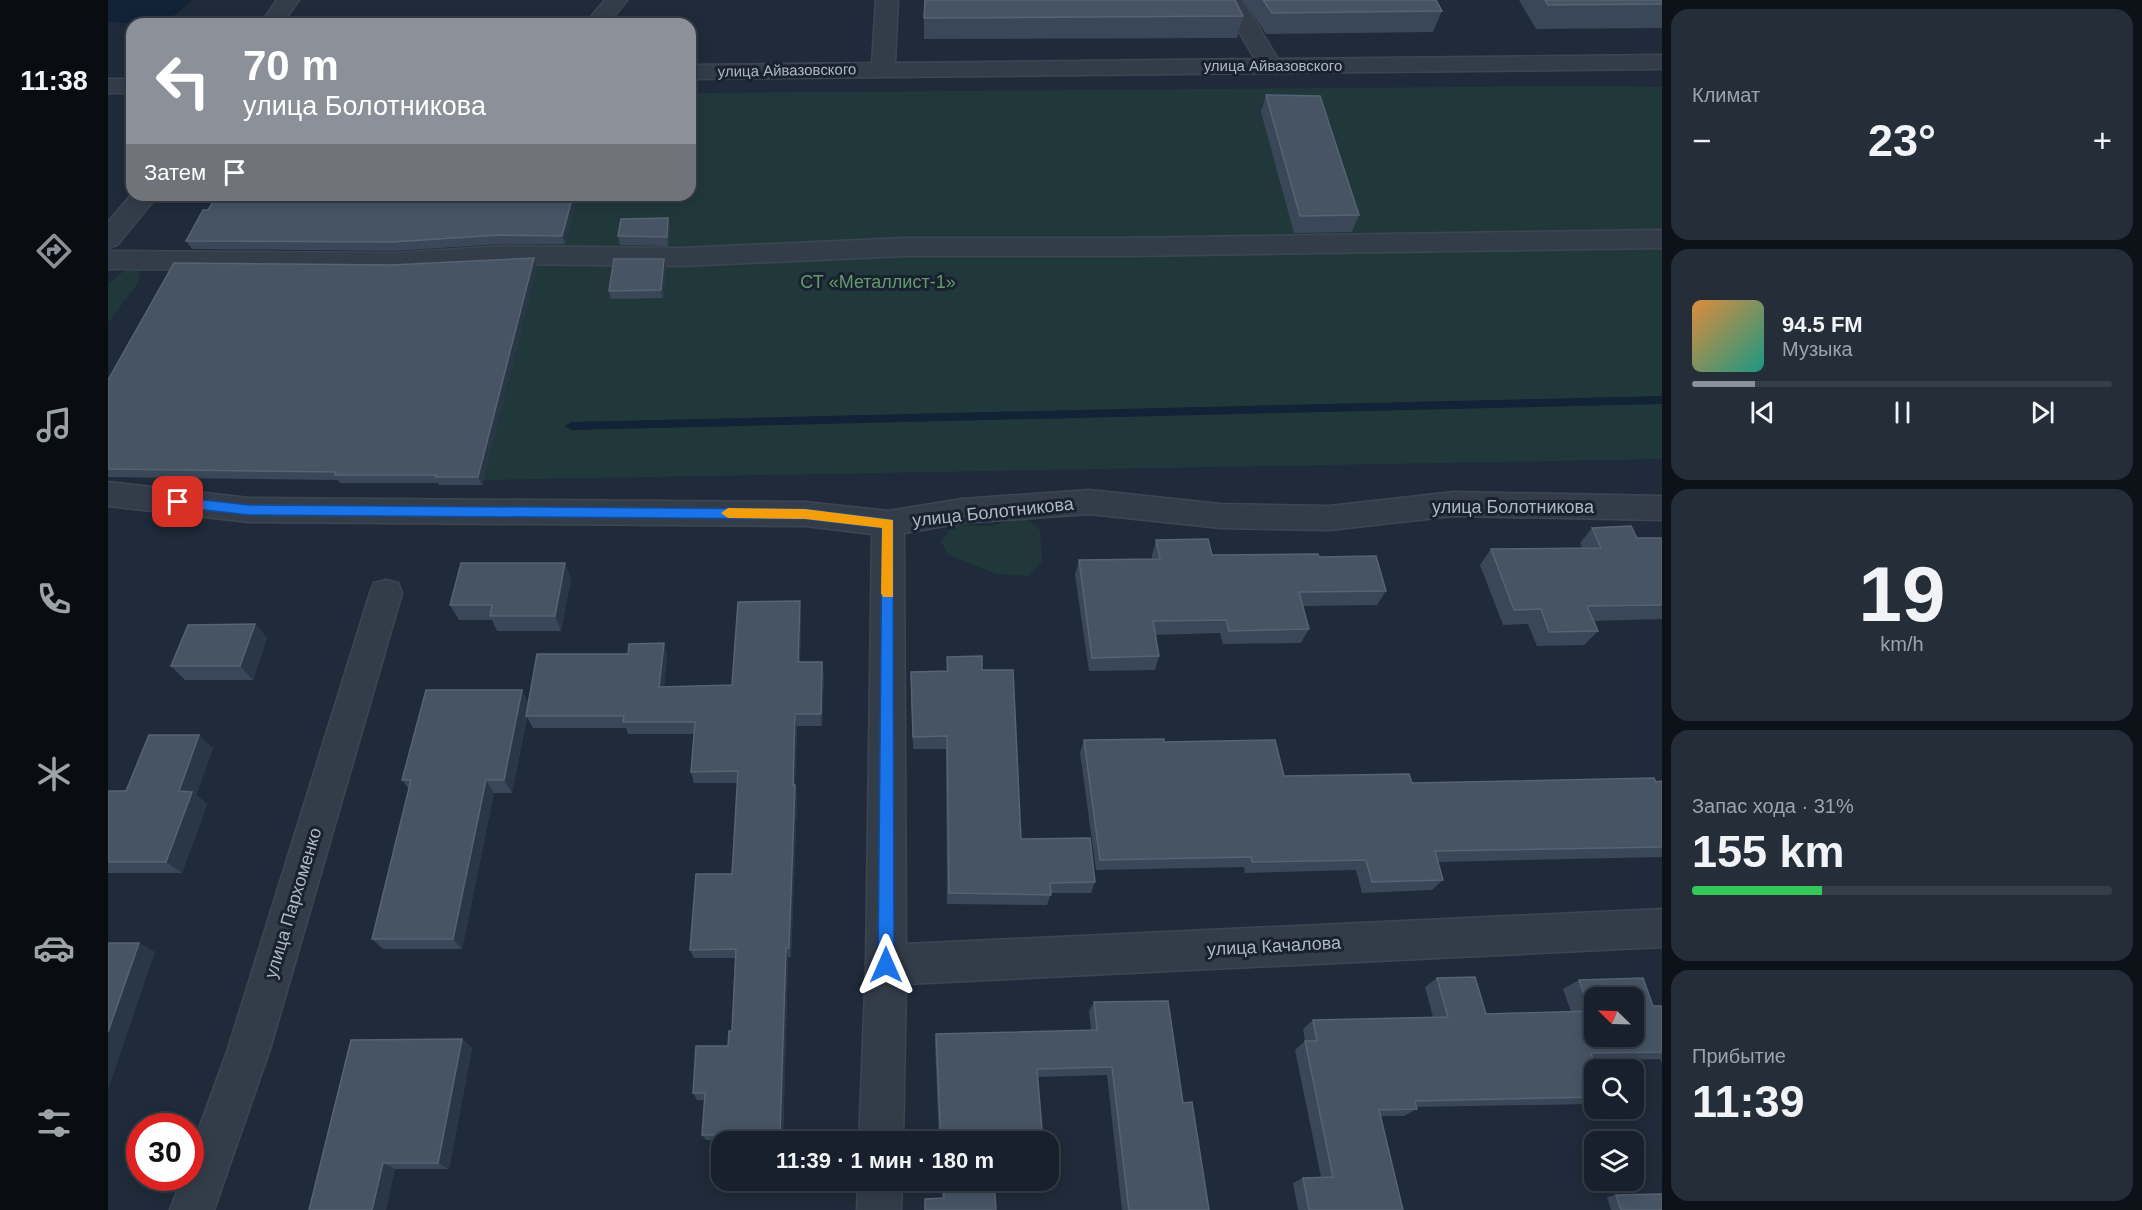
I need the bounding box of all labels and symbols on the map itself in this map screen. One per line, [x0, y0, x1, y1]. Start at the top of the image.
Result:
street label: улица Айвазовского [1204, 57, 1342, 74]
street label: улица Айвазовского [718, 60, 856, 80]
park label: СТ «Металлист-1» [800, 272, 956, 292]
pin [152, 476, 203, 527]
street label: улица Болотникова [911, 493, 1076, 530]
street label: улица Болотникова [1432, 497, 1595, 517]
street label: улица Пархоменко [261, 825, 325, 981]
street label: улица Качалова [1207, 932, 1342, 959]
position arrow [854, 933, 918, 997]
north arrow [1584, 987, 1644, 1047]
speed limit sign: 30 [126, 1113, 204, 1191]

